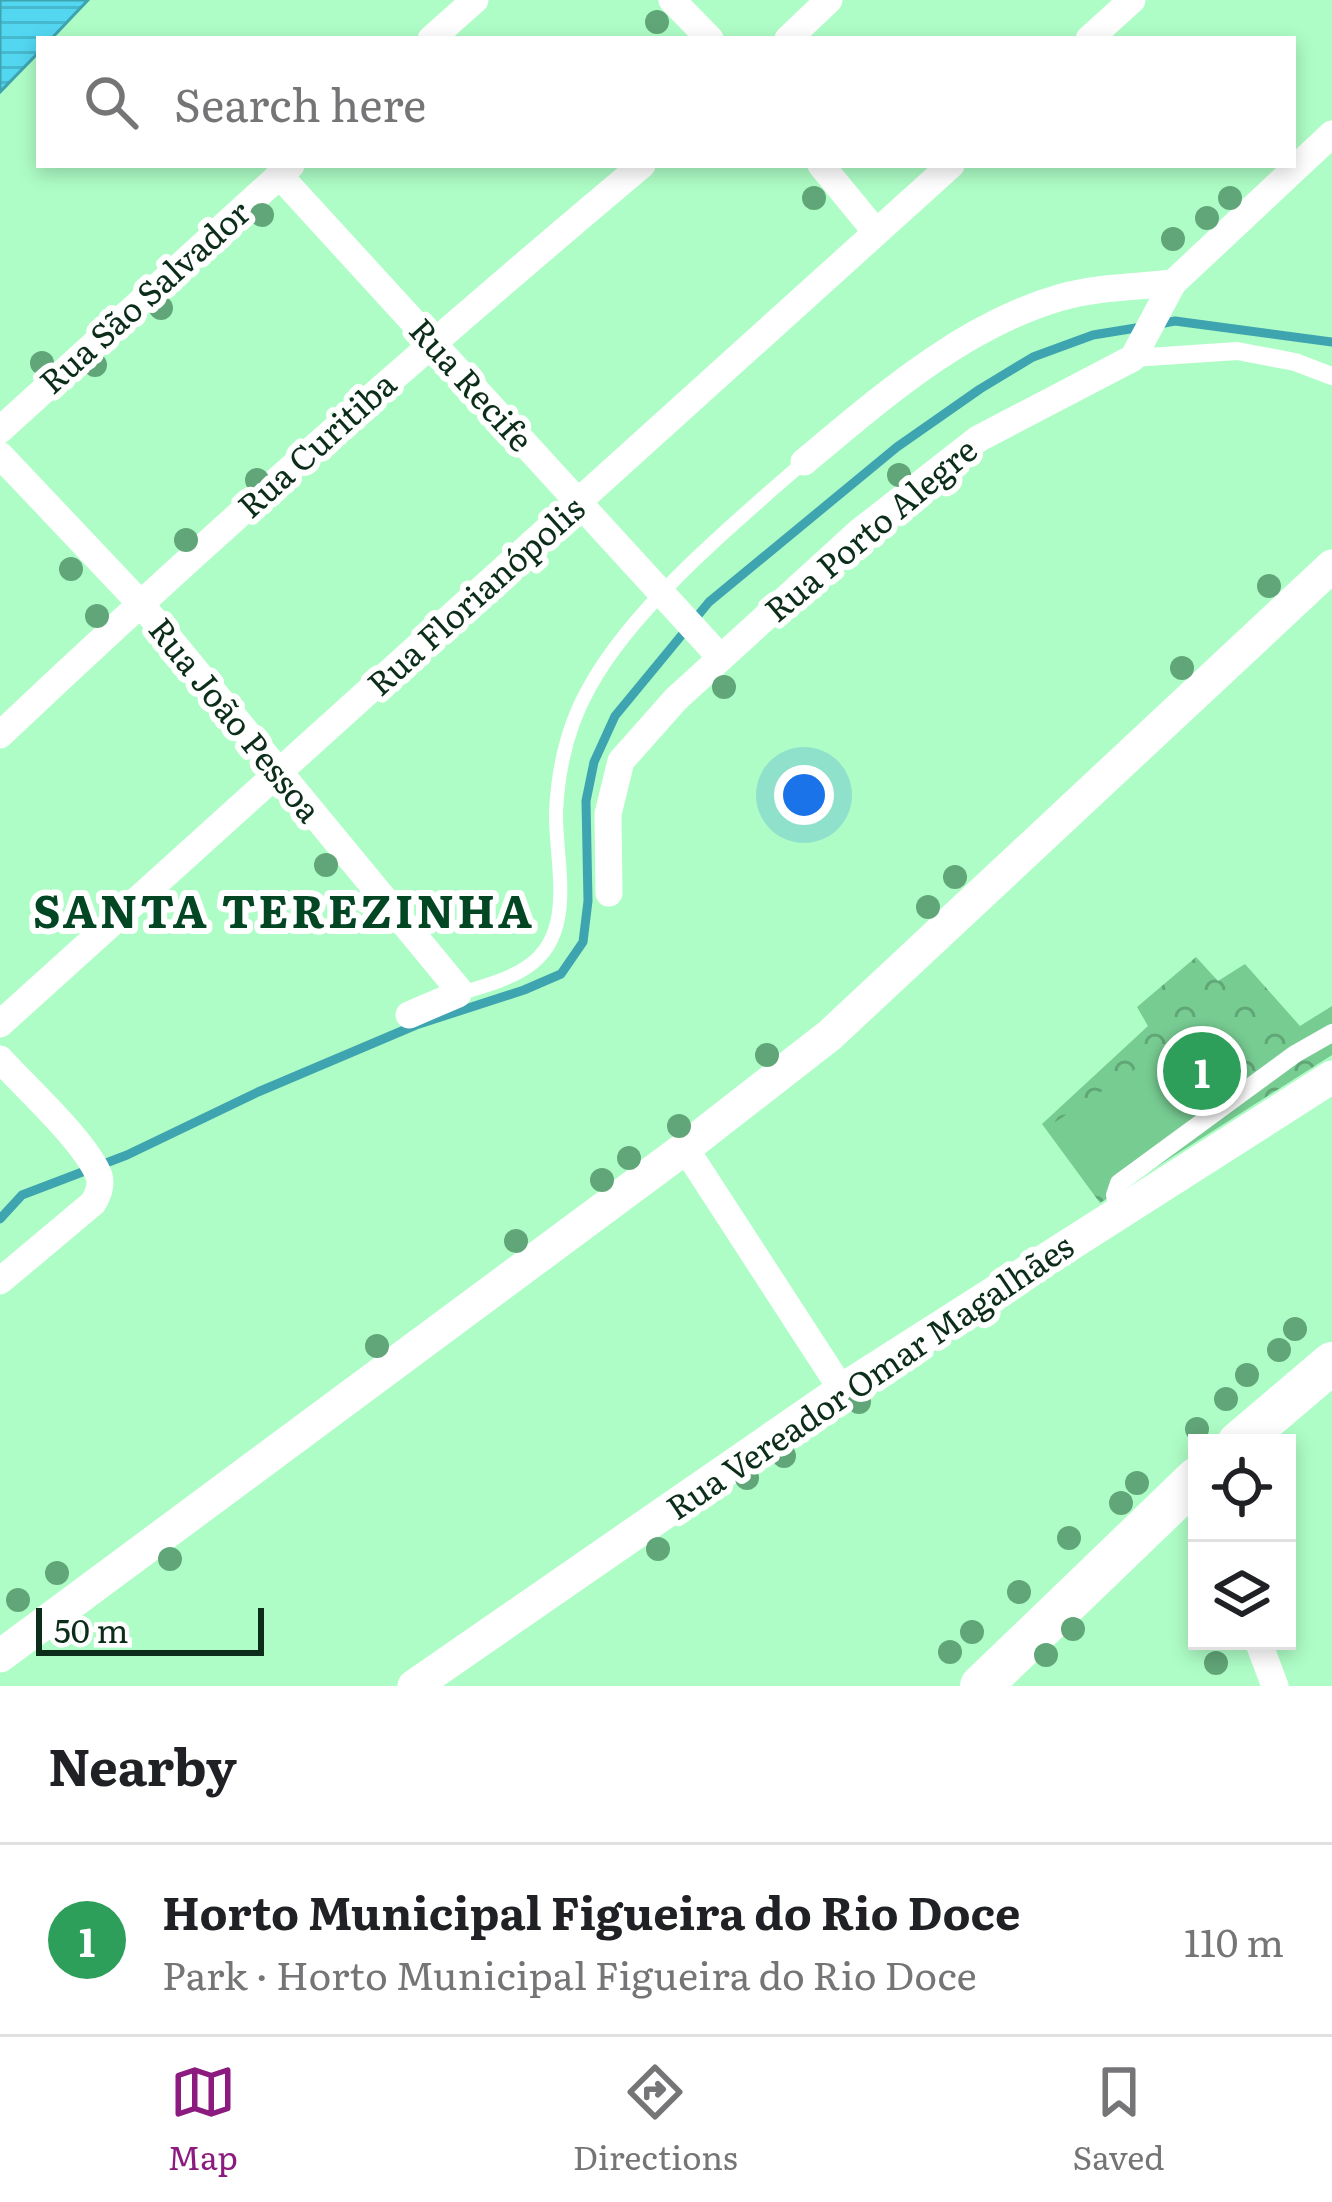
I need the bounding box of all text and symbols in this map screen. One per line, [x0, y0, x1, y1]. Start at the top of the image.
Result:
search box [36, 36, 1296, 168]
icon: search [78, 69, 144, 135]
text: Search here [174, 69, 426, 136]
street label: Rua São Salvador [27, 187, 260, 403]
street label: Rua Recife [399, 306, 546, 461]
street label: Rua Curitiba [225, 358, 406, 528]
street label: Rua Porto Alegre [752, 424, 986, 632]
street label: Rua Florianópolis [355, 483, 594, 705]
street label: Rua João Pessoa [139, 605, 335, 832]
your location [774, 765, 834, 825]
district label: SANTA TEREZINHA [33, 875, 535, 942]
pin: 1 [1163, 1026, 1241, 1116]
street label: Rua Vereador Omar Magalhães [655, 1220, 1082, 1530]
map controls [1188, 1434, 1296, 1650]
button: locate [1188, 1434, 1296, 1542]
button: layers [1188, 1542, 1296, 1650]
scale bar [36, 1602, 264, 1655]
text: 50 m [54, 1604, 128, 1653]
text: Nearby [48, 1726, 237, 1802]
text: Horto Municipal Figueira do Rio Doce [162, 1877, 1020, 1944]
text: 1 [79, 1911, 95, 1969]
text: 110 m [1184, 1911, 1284, 1969]
text: Park · Horto Municipal Figueira do Rio Doce [162, 1944, 977, 2002]
tab: Map [167, 2059, 238, 2180]
tab: Directions [573, 2059, 738, 2180]
tab: Saved [1073, 2059, 1165, 2180]

